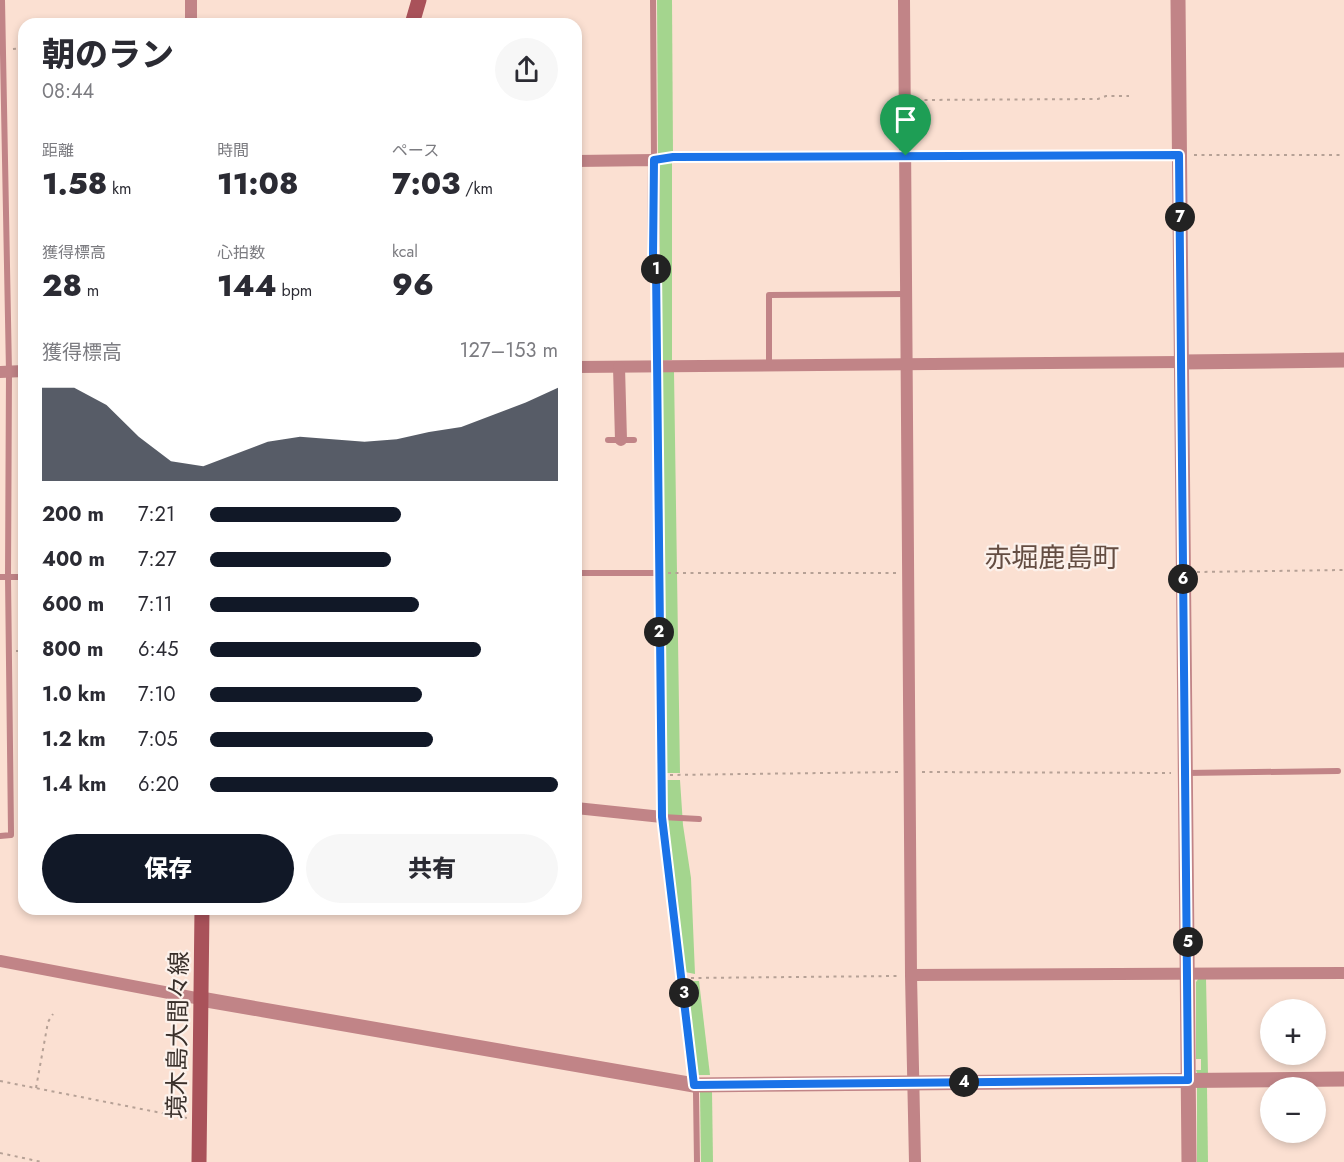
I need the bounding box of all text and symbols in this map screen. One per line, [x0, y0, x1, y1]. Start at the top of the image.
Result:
text: 朝のラン [42, 31, 174, 78]
button: share [495, 38, 558, 101]
text: 08:44 [42, 77, 94, 106]
pin [880, 94, 931, 156]
icon: arrive [889, 103, 922, 136]
text: 距離 [42, 139, 74, 162]
text: 時間 [217, 139, 249, 162]
text: ペース [392, 139, 439, 162]
text: 1.58 [42, 162, 107, 205]
text: 11:08 [217, 162, 298, 205]
text: 7:03 [392, 162, 460, 205]
text: km [107, 177, 132, 200]
text: /km [460, 177, 493, 200]
pin: 7 [1165, 202, 1195, 232]
text: 7 [1175, 205, 1185, 228]
text: kcal [392, 240, 418, 263]
text: 獲得標高 [42, 241, 106, 264]
text: 心拍数 [217, 241, 265, 264]
pin: 1 [641, 254, 671, 284]
text: 1 [652, 257, 660, 280]
text: 96 [392, 263, 434, 306]
text: 28 [42, 264, 82, 307]
text: 144 [217, 264, 277, 307]
text: m [82, 279, 99, 302]
text: bpm [277, 279, 312, 302]
text: 127–153 m [460, 336, 558, 365]
text: 獲得標高 [42, 338, 122, 367]
text: 200 m [42, 500, 104, 529]
text: 7:21 [138, 500, 175, 529]
district label: 赤堀鹿島町 [985, 538, 1120, 577]
text: 400 m [42, 545, 105, 574]
text: 7:27 [138, 545, 176, 574]
pin: 6 [1168, 564, 1198, 594]
text: 6 [1178, 567, 1188, 590]
text: 600 m [42, 590, 104, 619]
text: 7:11 [138, 590, 173, 619]
pin: 2 [644, 617, 674, 647]
text: 2 [654, 620, 664, 643]
text: 800 m [42, 635, 103, 664]
text: 6:45 [138, 635, 178, 664]
text: 1.0 km [42, 680, 106, 709]
text: 7:10 [138, 680, 176, 709]
text: 1.2 km [42, 725, 106, 754]
text: 7:05 [138, 725, 178, 754]
text: 1.4 km [42, 770, 107, 799]
text: 6:20 [138, 770, 179, 799]
button: 保存 [42, 834, 294, 903]
button: 共有 [306, 834, 558, 903]
pin: 5 [1173, 927, 1203, 957]
text: 5 [1183, 930, 1193, 953]
street label: 境木島大間々線 [159, 951, 196, 1119]
pin: 3 [669, 978, 699, 1008]
text: 3 [679, 981, 689, 1004]
map controls [1260, 999, 1326, 1143]
button: + [1260, 999, 1326, 1065]
pin: 4 [949, 1067, 979, 1097]
text: 4 [958, 1070, 970, 1093]
button: − [1260, 1077, 1326, 1143]

